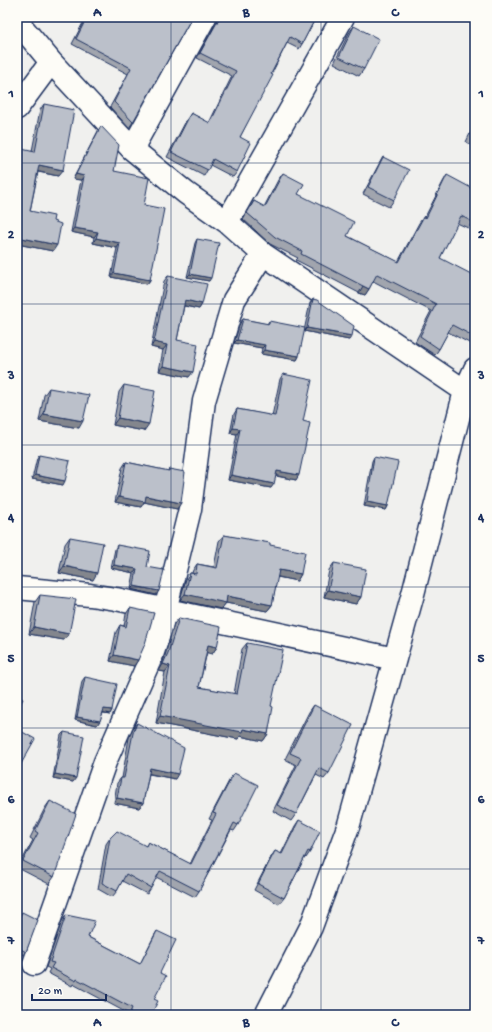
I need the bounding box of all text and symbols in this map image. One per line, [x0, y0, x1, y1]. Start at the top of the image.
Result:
text: A [92, 6, 102, 21]
text: B [242, 6, 251, 21]
text: C [390, 6, 400, 21]
text: 1 [7, 87, 14, 102]
text: 1 [477, 87, 484, 102]
text: 2 [8, 228, 15, 243]
text: 2 [478, 228, 485, 243]
text: 3 [7, 369, 15, 384]
text: 3 [477, 369, 485, 384]
text: 4 [7, 511, 15, 526]
text: 4 [477, 511, 485, 526]
text: 5 [8, 652, 15, 667]
text: 5 [478, 652, 485, 667]
text: 6 [8, 793, 15, 808]
text: 6 [478, 793, 485, 808]
text: 7 [7, 934, 16, 949]
text: 7 [477, 934, 486, 949]
scale bar [32, 976, 106, 1002]
text: 20 m [38, 985, 63, 999]
text: A [92, 1016, 102, 1031]
text: B [242, 1016, 251, 1031]
text: C [390, 1016, 400, 1031]

